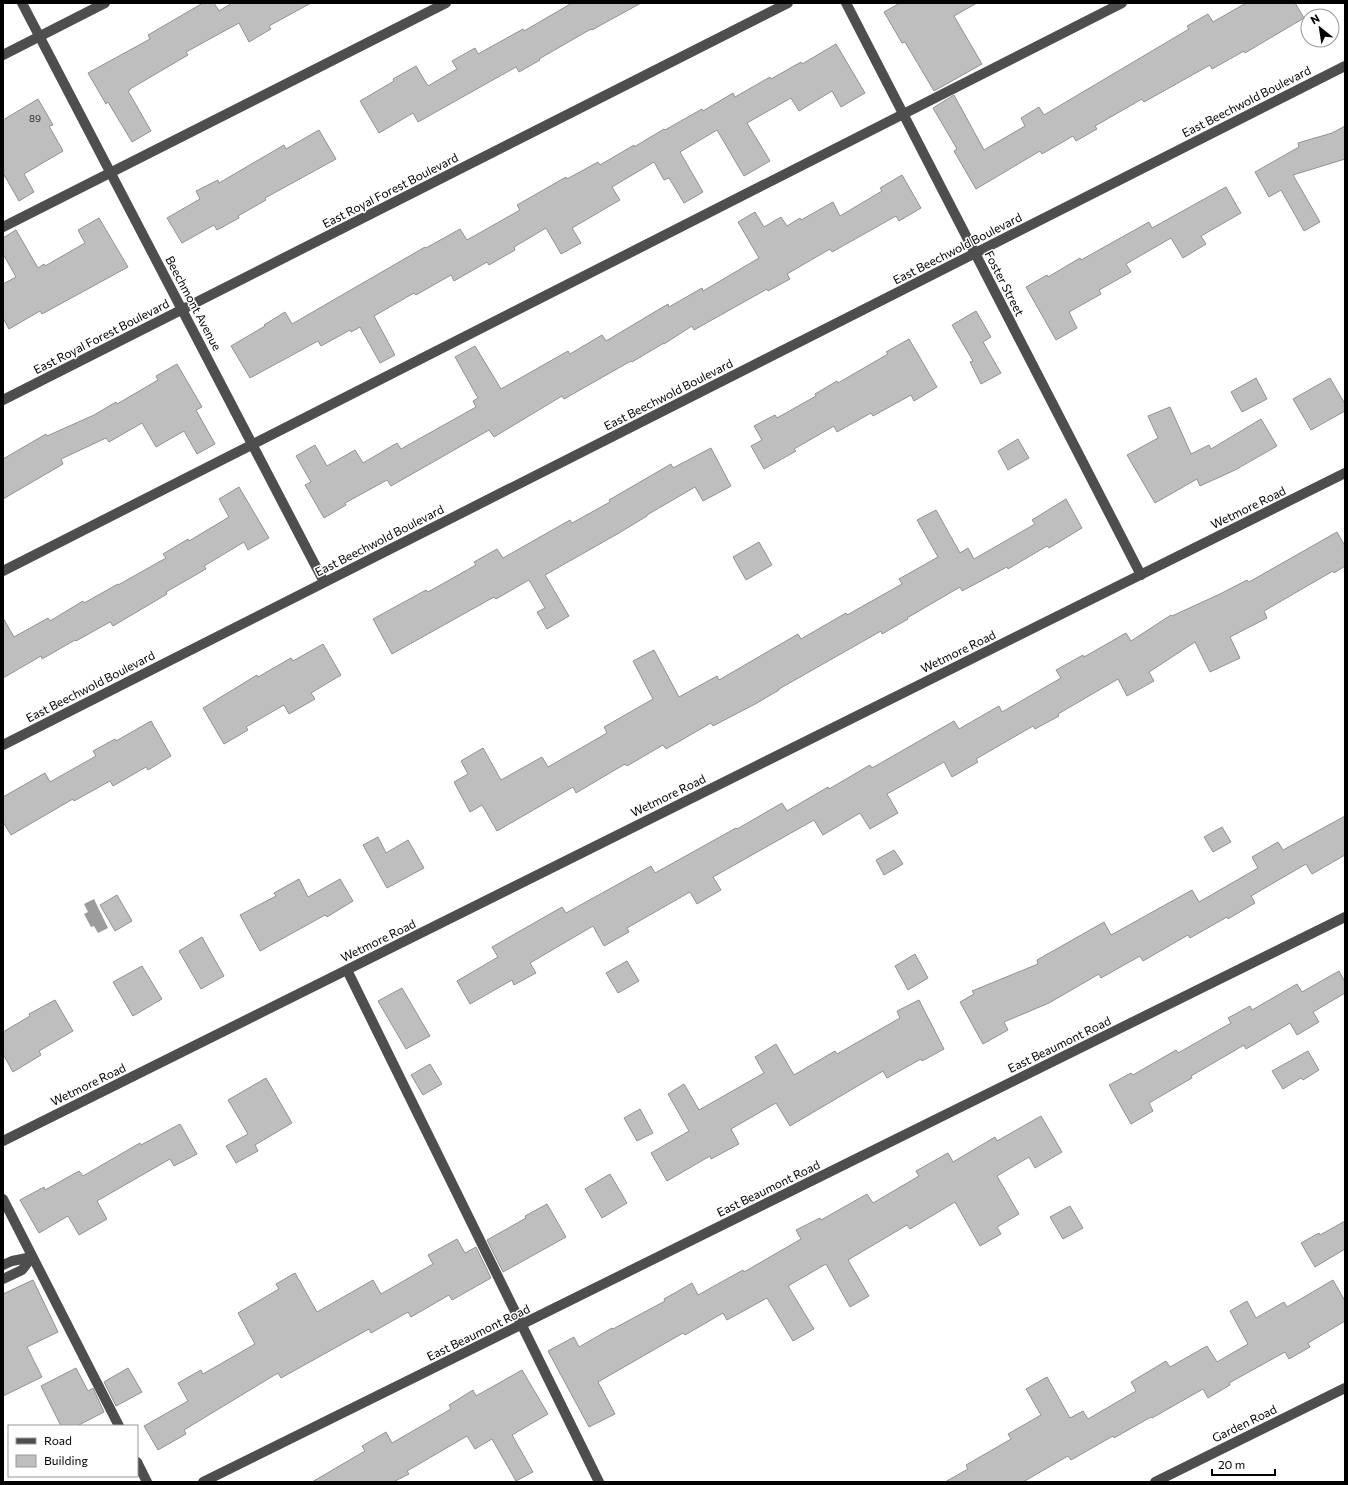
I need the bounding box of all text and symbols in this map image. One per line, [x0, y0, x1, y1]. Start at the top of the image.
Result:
north arrow [1300, 8, 1340, 48]
text: N [1308, 11, 1322, 27]
street label: East Beechwold Boulevard [1179, 62, 1313, 140]
house number: 89 [29, 112, 41, 124]
street label: East Royal Forest Boulevard [320, 150, 460, 230]
street label: East Beechwold Boulevard [890, 209, 1024, 287]
street label: Foster Street [983, 248, 1027, 318]
street label: Beechmont Avenue [163, 253, 225, 353]
street label: East Royal Forest Boulevard [31, 296, 171, 376]
street label: East Beechwold Boulevard [601, 355, 735, 433]
street label: Wetmore Road [1208, 483, 1288, 531]
street label: East Beechwold Boulevard [312, 501, 446, 579]
street label: Wetmore Road [918, 627, 998, 675]
street label: East Beechwold Boulevard [23, 647, 157, 725]
street label: Wetmore Road [628, 771, 708, 819]
street label: Wetmore Road [338, 916, 418, 964]
street label: East Beaumont Road [1005, 1013, 1113, 1075]
street label: Wetmore Road [48, 1060, 128, 1108]
street label: East Beaumont Road [714, 1157, 822, 1219]
street label: East Beaumont Road [424, 1301, 532, 1363]
street label: Garden Road [1209, 1401, 1279, 1445]
legend [8, 1425, 138, 1477]
text: Road [44, 1433, 72, 1447]
scale bar [1212, 1451, 1275, 1477]
text: Building [44, 1453, 88, 1467]
text: 20 m [1218, 1457, 1245, 1471]

